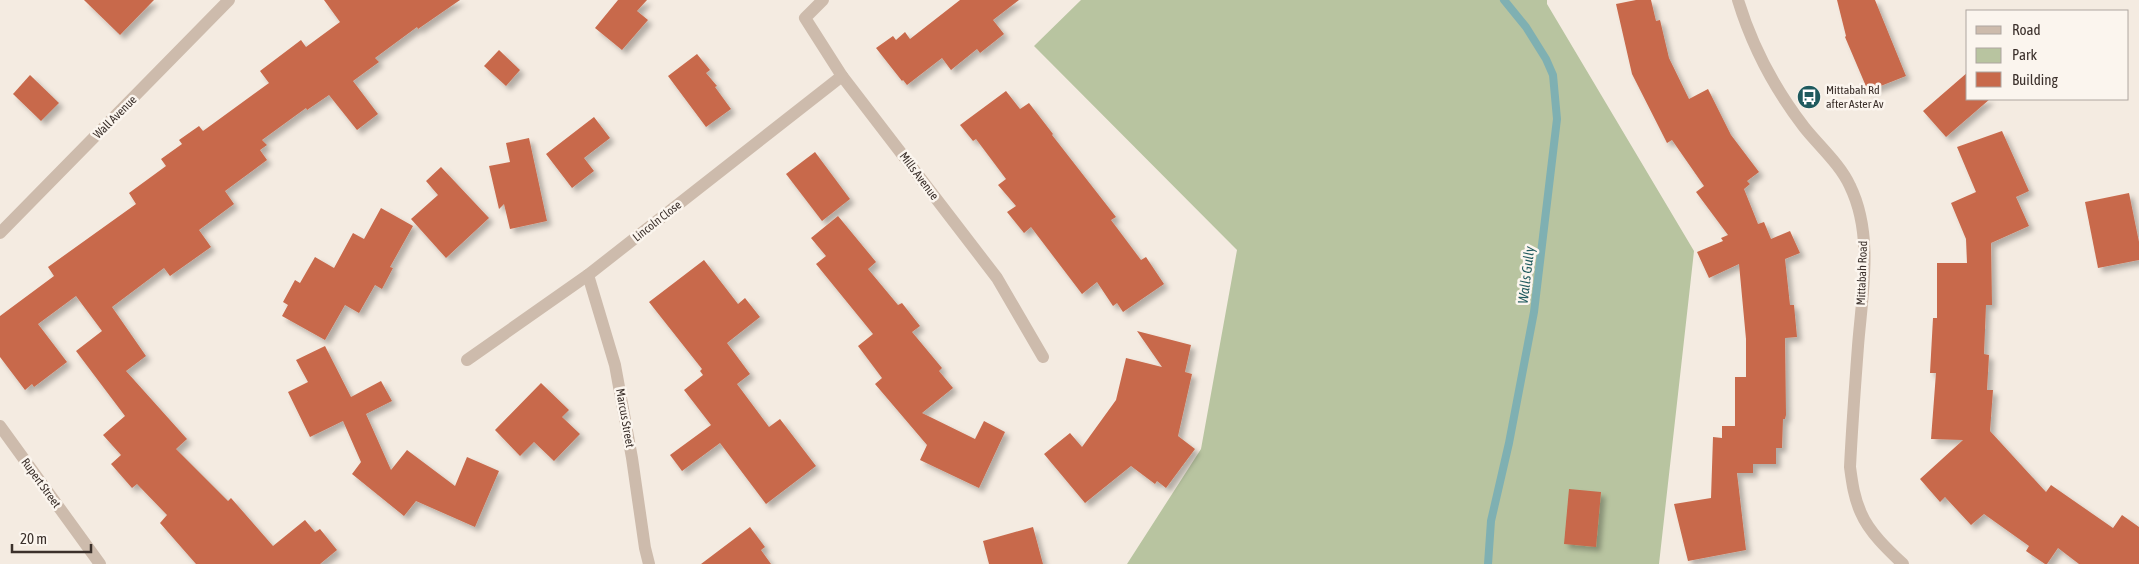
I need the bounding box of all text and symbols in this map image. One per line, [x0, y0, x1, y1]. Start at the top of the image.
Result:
legend [1966, 10, 2129, 100]
text: Road [2012, 21, 2041, 38]
text: Park [2012, 46, 2037, 63]
text: Building [2012, 71, 2058, 88]
place label: Mittabah Rd after Aster Av [1826, 83, 1884, 111]
bus stop icon: Mittabah Rd after Aster Av [1796, 84, 1822, 110]
street label: Wall Avenue [91, 93, 139, 141]
street label: Mills Avenue [896, 149, 942, 203]
street label: Lincoln Close [630, 198, 684, 244]
street label: Mittabah Road [1854, 240, 1870, 306]
water label: Walls Gully [1515, 245, 1537, 305]
street label: Marcus Street [613, 387, 637, 449]
street label: Rupert Street [18, 456, 64, 511]
scale bar [12, 522, 91, 554]
text: 20 m [20, 530, 47, 547]

